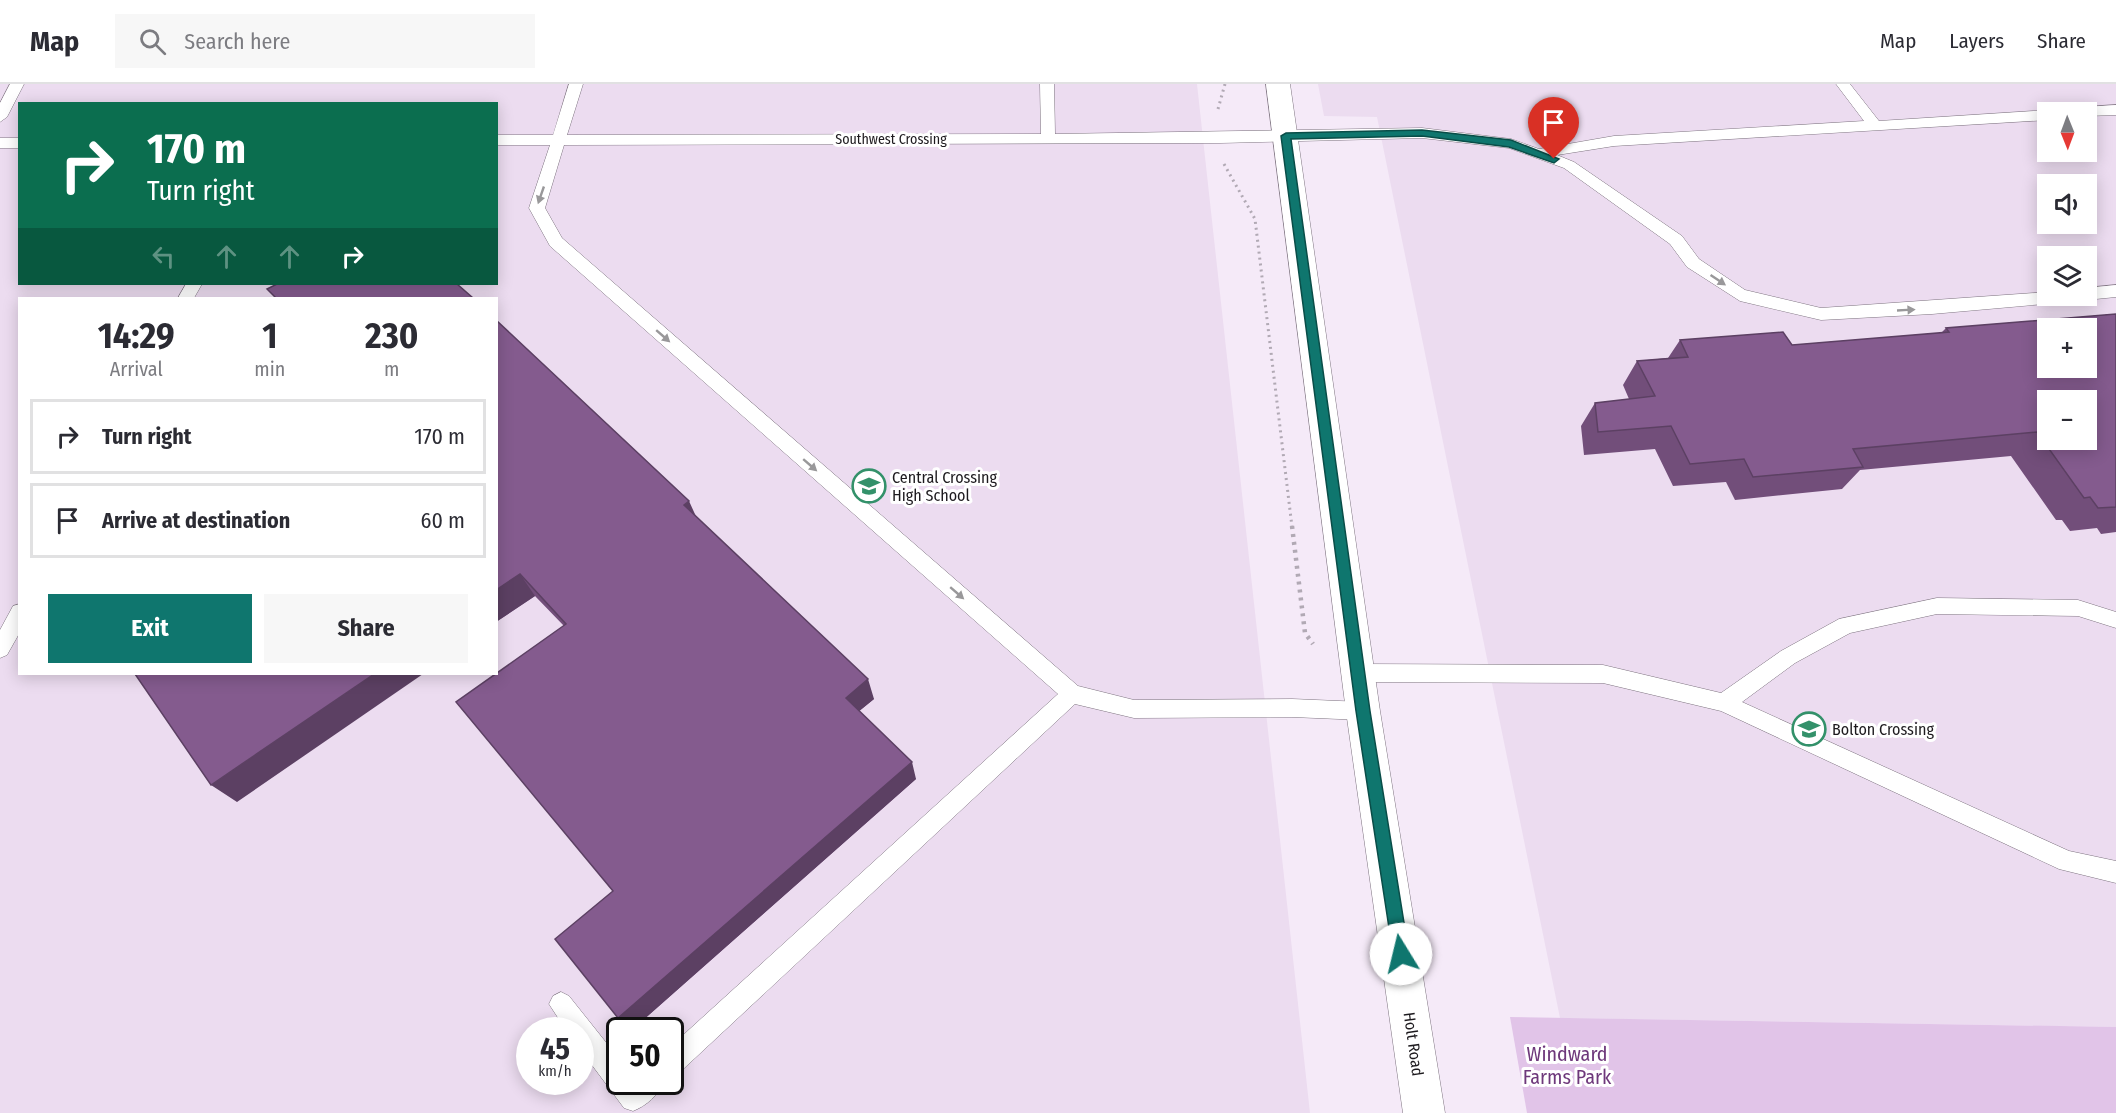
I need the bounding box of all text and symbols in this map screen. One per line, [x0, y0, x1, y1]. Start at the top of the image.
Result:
search box [115, 14, 535, 68]
text: Map [30, 25, 79, 58]
icon: search [136, 25, 169, 58]
text: Search here [184, 28, 290, 55]
text: Map [1880, 28, 1916, 54]
text: Layers [1949, 28, 2004, 54]
text: Share [2037, 28, 2086, 54]
pin [1528, 97, 1579, 159]
north arrow [2037, 102, 2097, 162]
map controls [2037, 102, 2097, 450]
icon: arrive [1537, 106, 1570, 139]
text: 170 m [147, 124, 246, 174]
icon: right [48, 126, 126, 204]
street label: Southwest Crossing [835, 131, 947, 148]
button: sound [2037, 174, 2097, 234]
text: Turn right [147, 175, 255, 207]
one-way arrow [536, 186, 546, 204]
icon: left [147, 240, 180, 273]
icon: ahead [210, 240, 243, 273]
icon: ahead [273, 240, 306, 273]
icon: right [336, 240, 369, 273]
button: layers [2037, 246, 2097, 306]
one-way arrow [1709, 274, 1725, 286]
one-way arrow [1896, 305, 1915, 314]
text: 14:29 [98, 314, 175, 358]
text: 1 [262, 314, 277, 358]
text: 230 [365, 314, 418, 358]
button: + [2037, 318, 2097, 378]
one-way arrow [655, 329, 670, 342]
text: Arrival [110, 357, 163, 381]
text: min [254, 357, 285, 381]
text: m [384, 357, 399, 381]
button: − [2037, 390, 2097, 450]
icon: right [51, 420, 84, 453]
text: Turn right [102, 423, 191, 450]
text: 170 m [414, 423, 465, 450]
one-way arrow [802, 458, 818, 471]
school or university icon: Central Crossing High School [851, 468, 887, 504]
place label: Central Crossing High School [892, 468, 998, 505]
icon: arrive [51, 504, 84, 537]
text: Arrive at destination [102, 507, 290, 534]
text: 60 m [421, 507, 465, 534]
one-way arrow [949, 586, 964, 599]
button: Exit [48, 594, 252, 663]
button: Share [264, 594, 468, 663]
school or university icon: Bolton Crossing [1791, 711, 1827, 747]
place label: Bolton Crossing [1832, 720, 1934, 739]
position arrow [1369, 922, 1433, 986]
street label: Holt Road [1400, 1011, 1427, 1077]
speed limit sign: 50 [606, 1017, 684, 1095]
text: 45 [540, 1031, 570, 1067]
park label: Windward Farms Park [1523, 1042, 1612, 1089]
text: km/h [538, 1062, 572, 1080]

